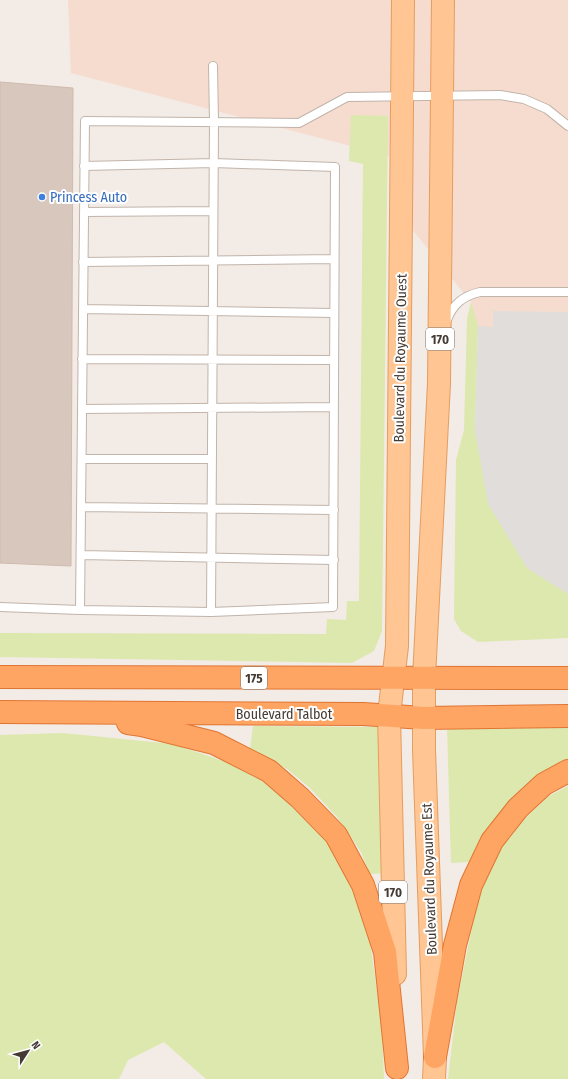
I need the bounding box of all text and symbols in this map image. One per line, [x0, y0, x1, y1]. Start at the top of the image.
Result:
place label: Princess Auto [50, 189, 127, 206]
marker: Princess Auto [37, 192, 47, 202]
street label: Boulevard du Royaume Ouest [391, 273, 410, 442]
road number: 170 [426, 328, 454, 350]
road number: 175 [241, 667, 267, 689]
street label: Boulevard Talbot [236, 706, 333, 723]
street label: Boulevard du Royaume Est [418, 802, 441, 955]
road number: 170 [379, 881, 407, 903]
north arrow [8, 1031, 48, 1071]
text: N [28, 1039, 43, 1052]

